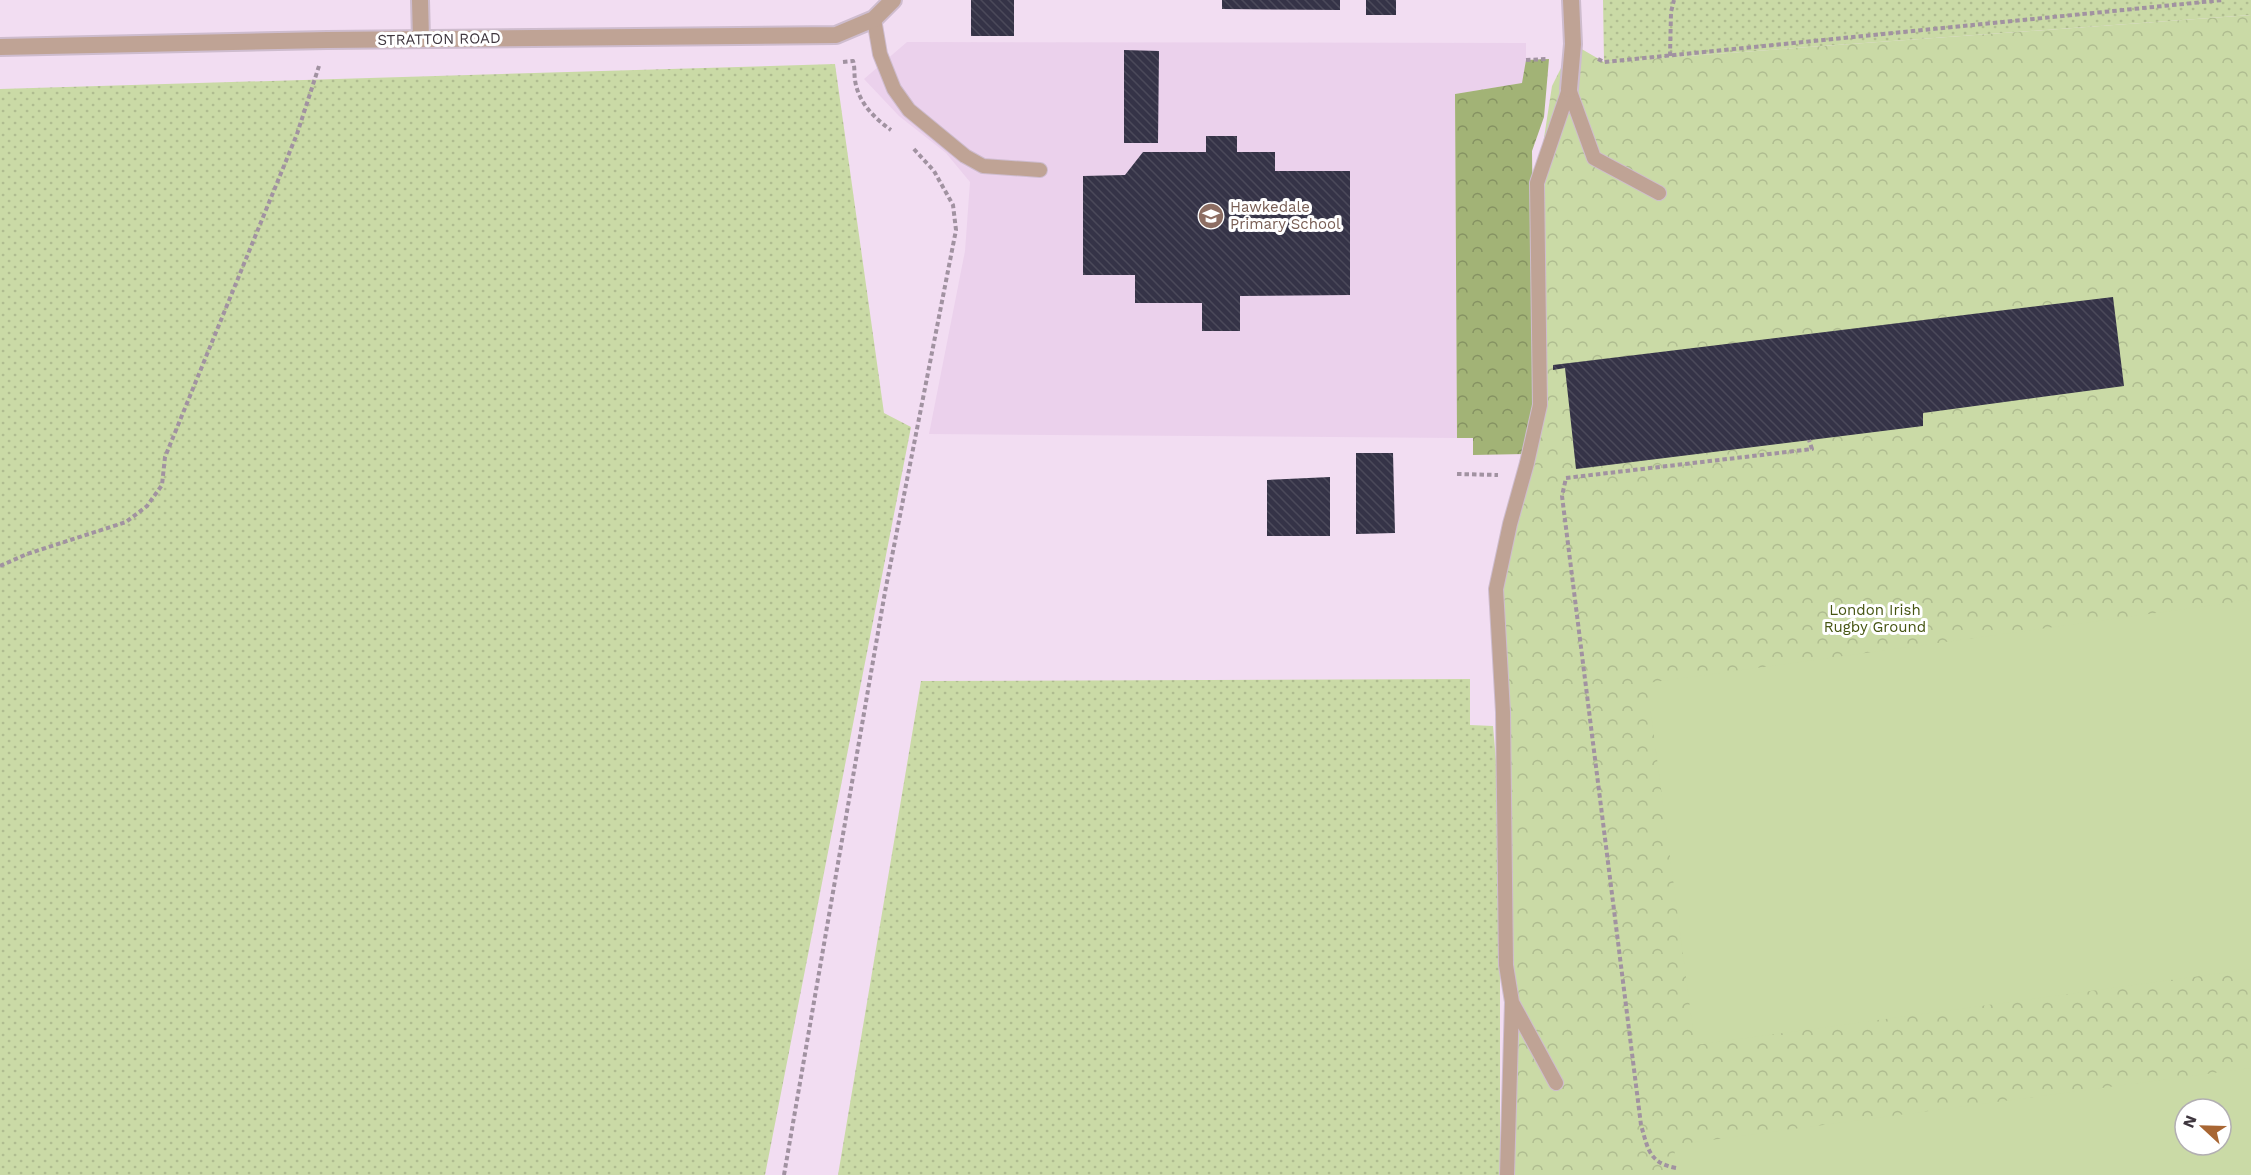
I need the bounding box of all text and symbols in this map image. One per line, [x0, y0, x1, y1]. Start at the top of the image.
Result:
street label: STRATTON ROAD [377, 29, 501, 49]
place label: Hawkedale Primary School [1230, 198, 1341, 233]
school or university icon: Hawkedale Primary School [1196, 201, 1226, 231]
park label: London Irish Rugby Ground [1824, 601, 1926, 636]
north arrow [2173, 1097, 2233, 1157]
text: N [2179, 1113, 2201, 1131]

